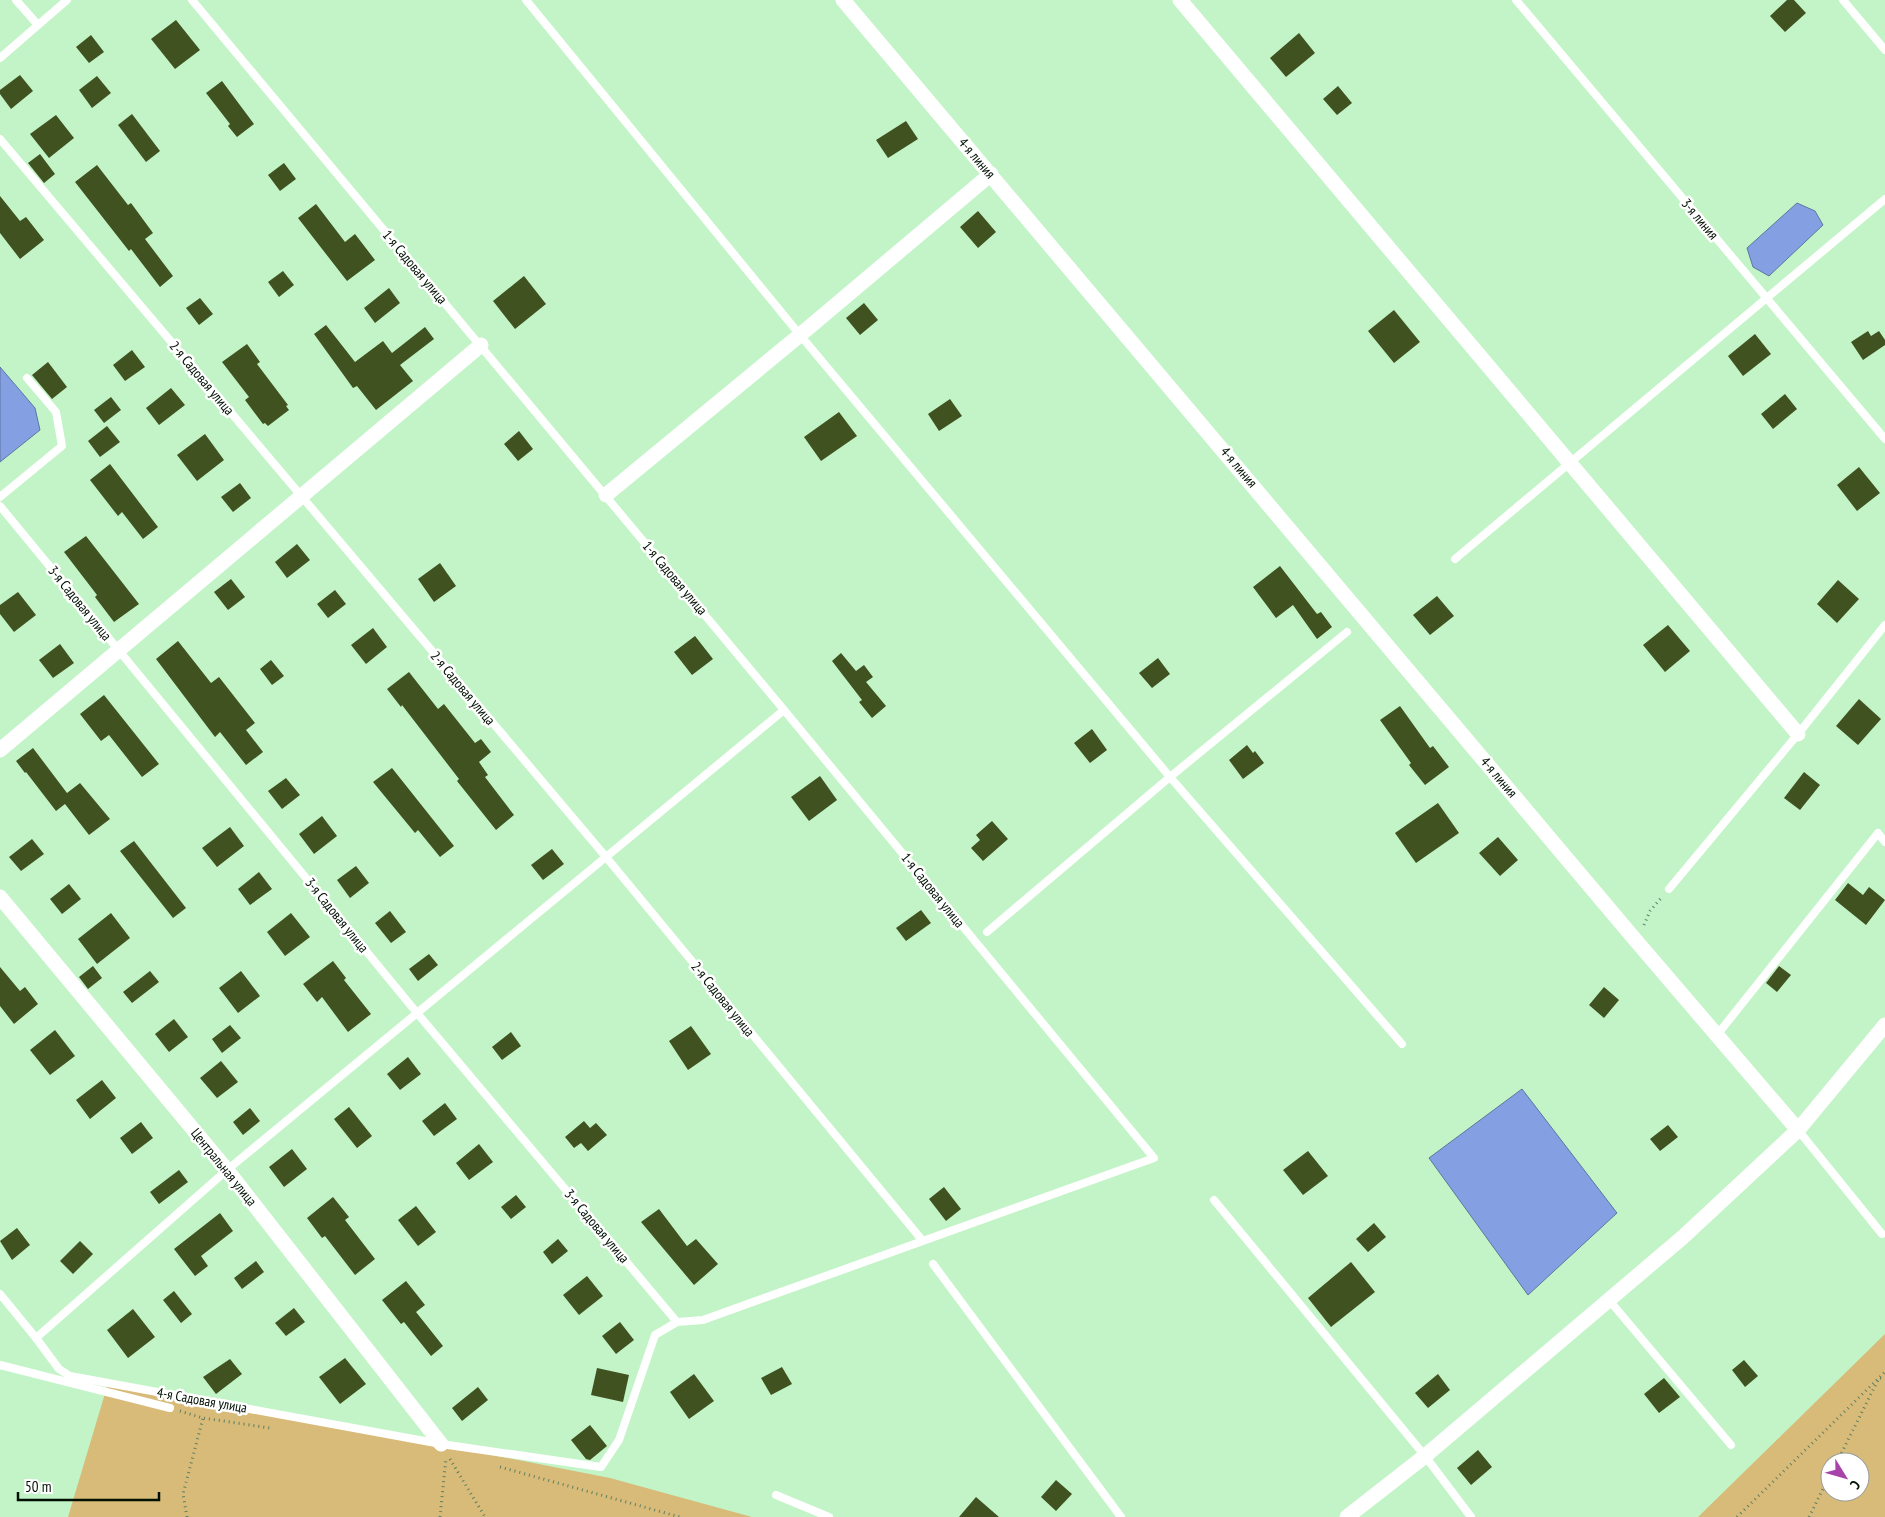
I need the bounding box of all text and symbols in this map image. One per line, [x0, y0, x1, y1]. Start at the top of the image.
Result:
street label: 4-я линия [955, 134, 999, 182]
street label: 3-я линия [1678, 195, 1722, 243]
street label: 1-я Садовая улица [379, 226, 451, 308]
street label: 2-я Садовая улица [166, 337, 238, 419]
street label: 4-я линия [1217, 443, 1261, 491]
street label: 1-я Садовая улица [639, 537, 711, 619]
street label: 3-я Садовая улица [44, 562, 116, 644]
street label: 2-я Садовая улица [427, 647, 499, 729]
street label: 4-я линия [1477, 753, 1521, 801]
street label: 1-я Садовая улица [897, 849, 969, 931]
street label: 3-я Садовая улица [301, 874, 373, 956]
street label: 2-я Садовая улица [687, 958, 759, 1040]
street label: Центральная улица [187, 1124, 261, 1210]
street label: 3-я Садовая улица [561, 1185, 633, 1267]
street label: 4-я Садовая улица [156, 1383, 248, 1417]
north arrow [1820, 1452, 1870, 1502]
scale bar [18, 1470, 159, 1502]
text: 50 m [25, 1477, 51, 1496]
text: С [1846, 1477, 1864, 1493]

